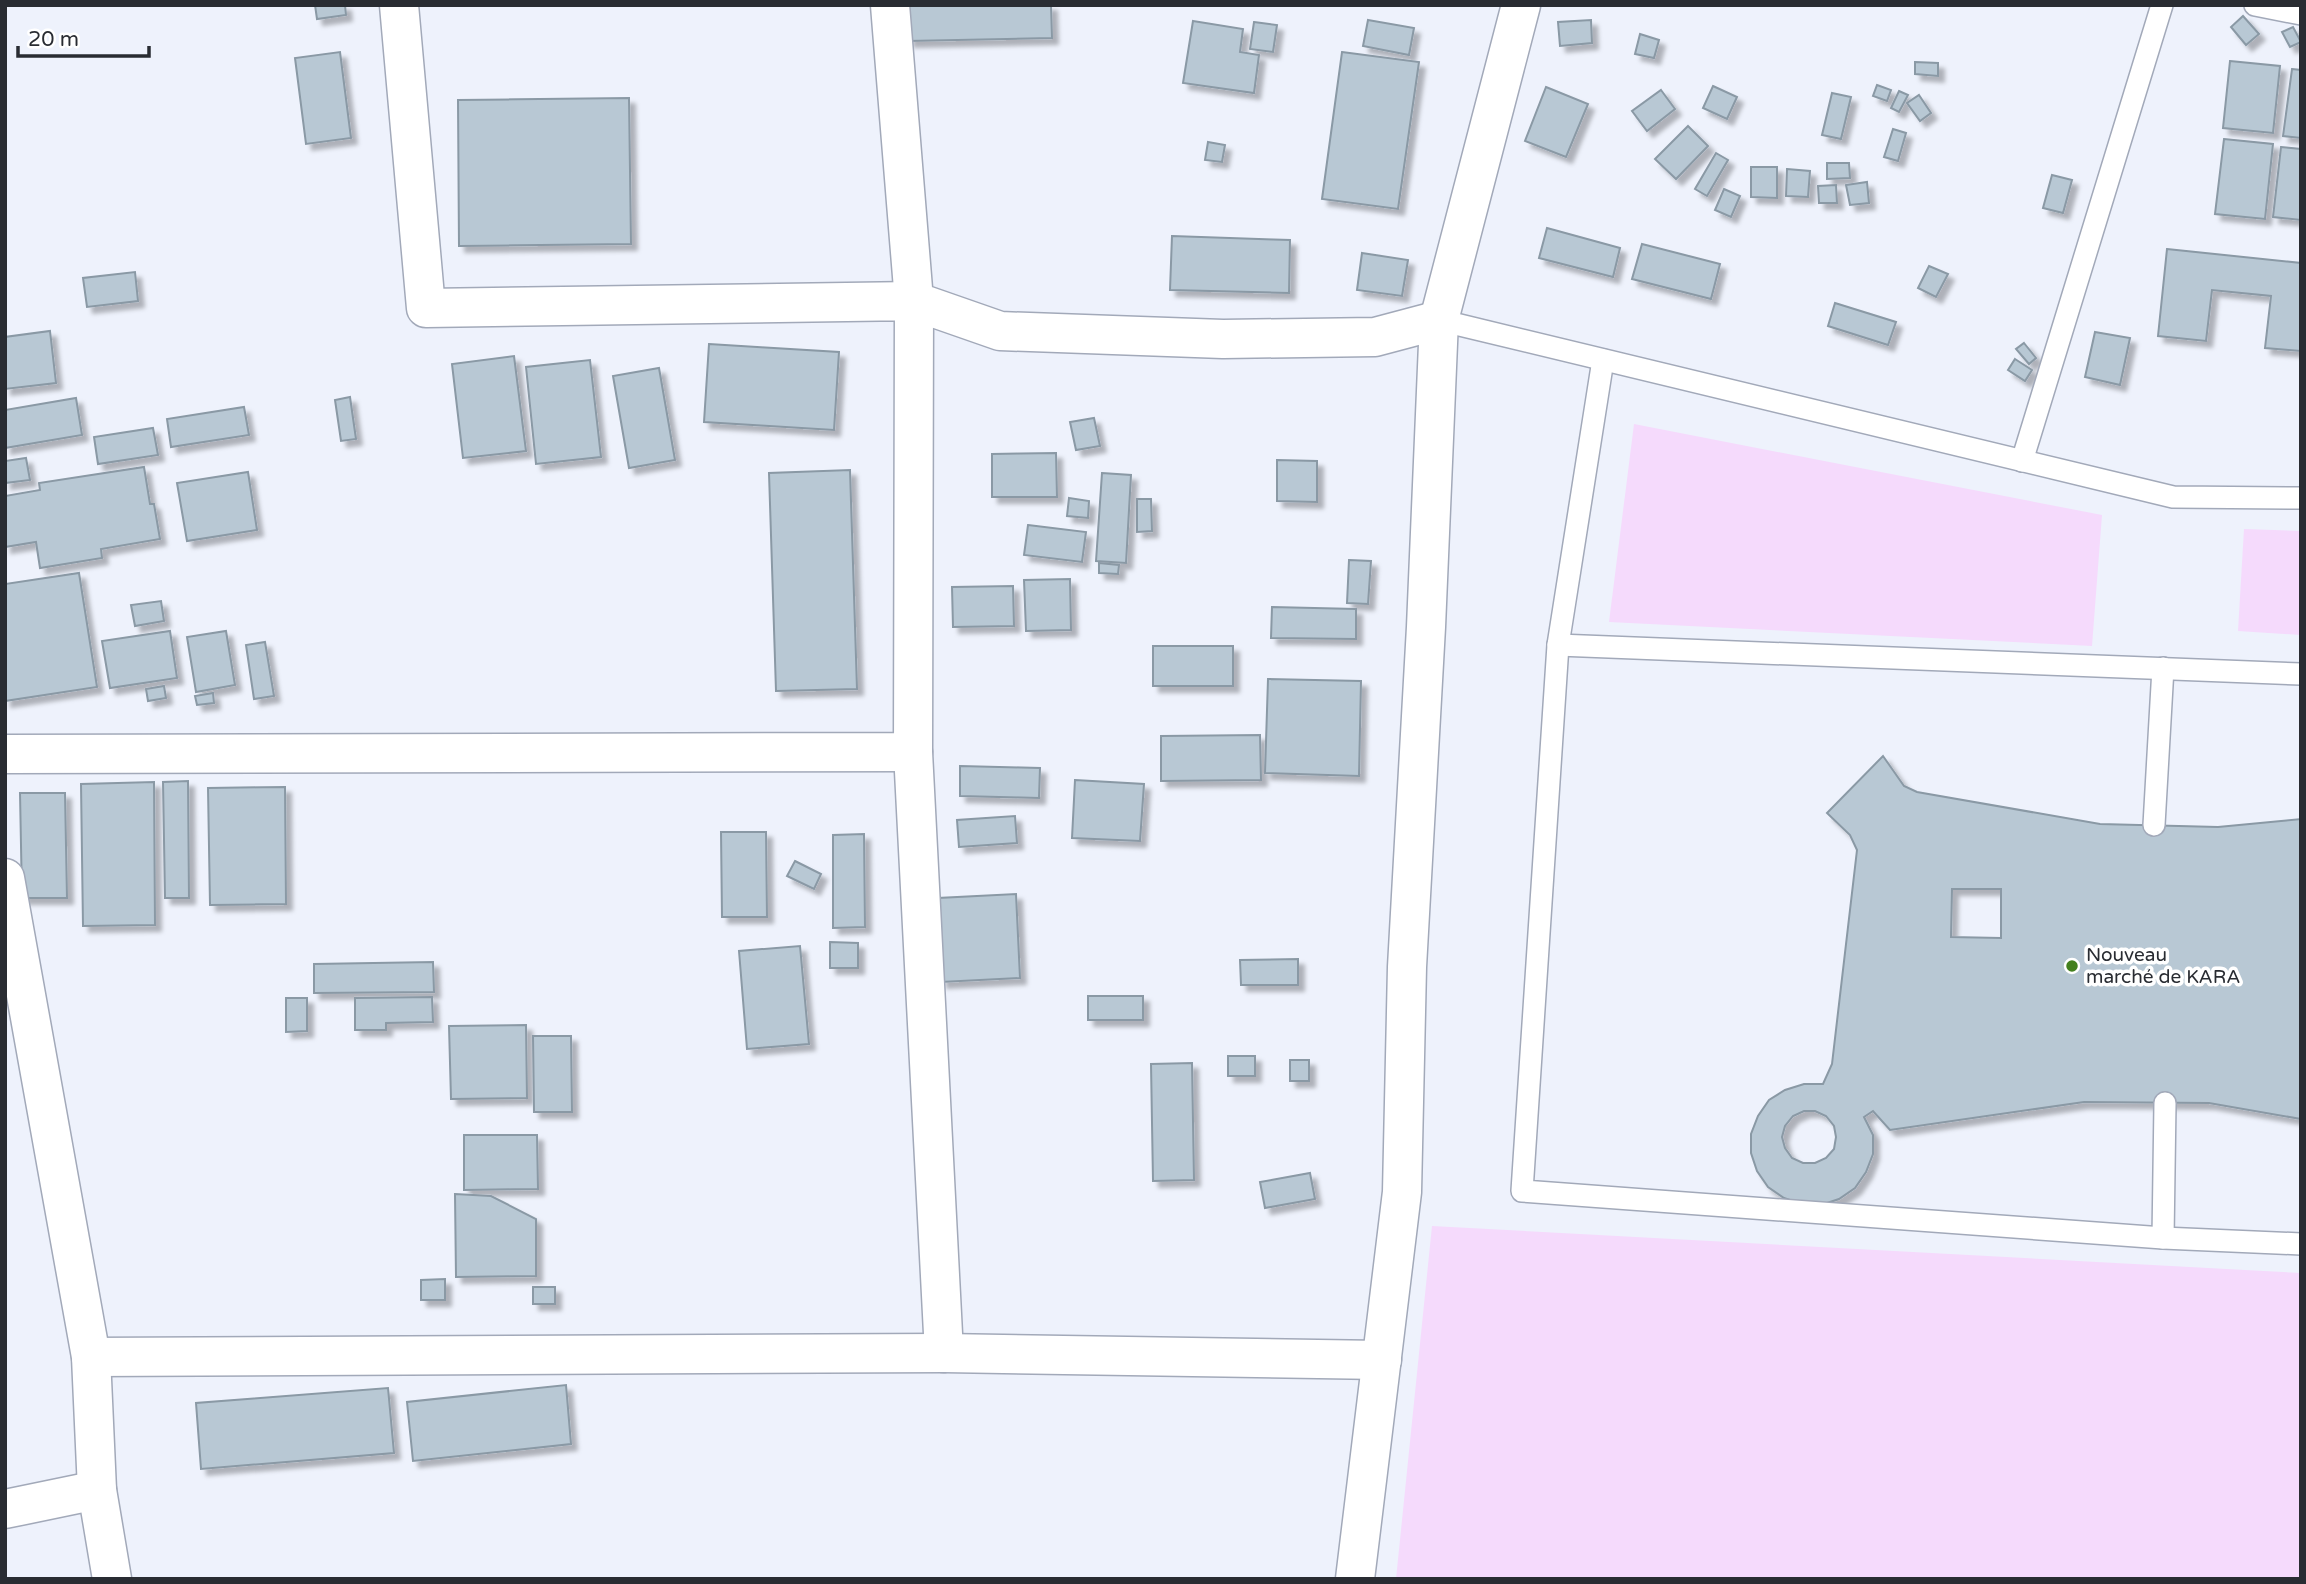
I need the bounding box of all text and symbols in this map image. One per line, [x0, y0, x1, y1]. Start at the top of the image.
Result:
scale bar [18, 14, 149, 58]
text: 20 m [28, 27, 79, 52]
place label: Nouveau marché de KARA [2086, 944, 2240, 988]
marker: Nouveau marché de KARA [2064, 958, 2080, 974]

